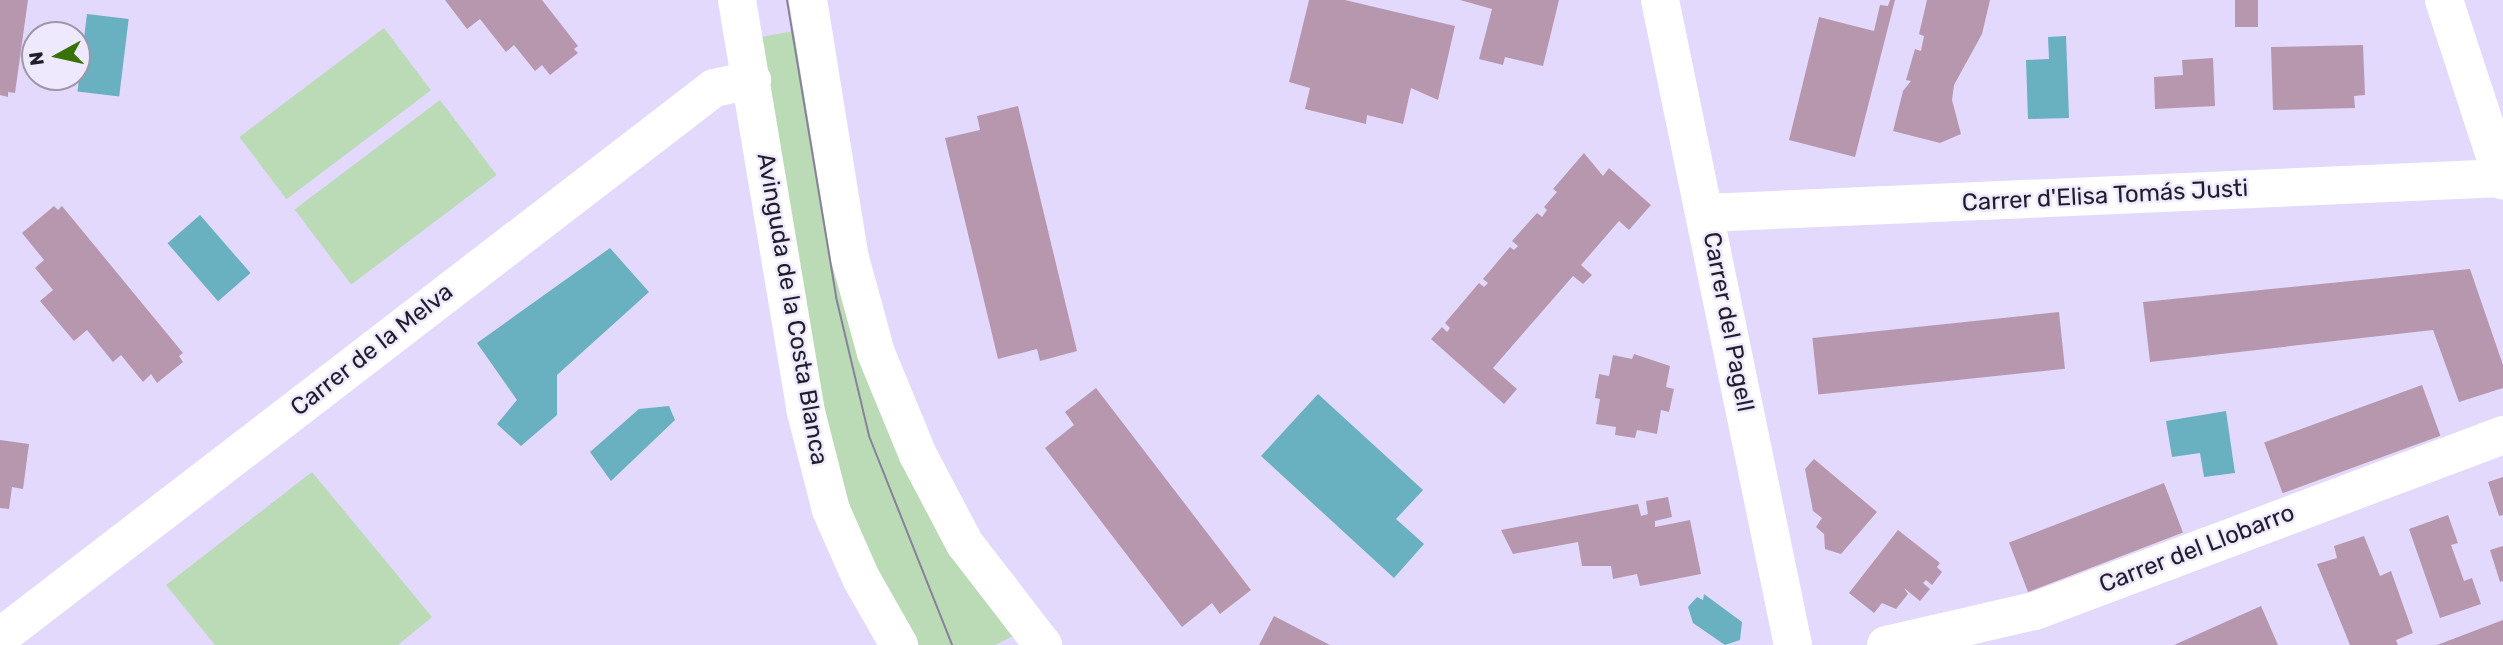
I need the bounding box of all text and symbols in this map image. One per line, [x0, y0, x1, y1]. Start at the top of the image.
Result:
north arrow [21, 21, 91, 91]
text: N [24, 50, 49, 67]
street label: Avinguda de la Costa Blanca [750, 151, 834, 467]
street label: Carrer d'Elisa Tomás Justi [1961, 174, 2249, 218]
street label: Carrer del Pagell [1696, 229, 1760, 415]
street label: Carrer de la Melva [285, 278, 459, 422]
street label: Carrer del Llobarro [2095, 498, 2299, 600]

